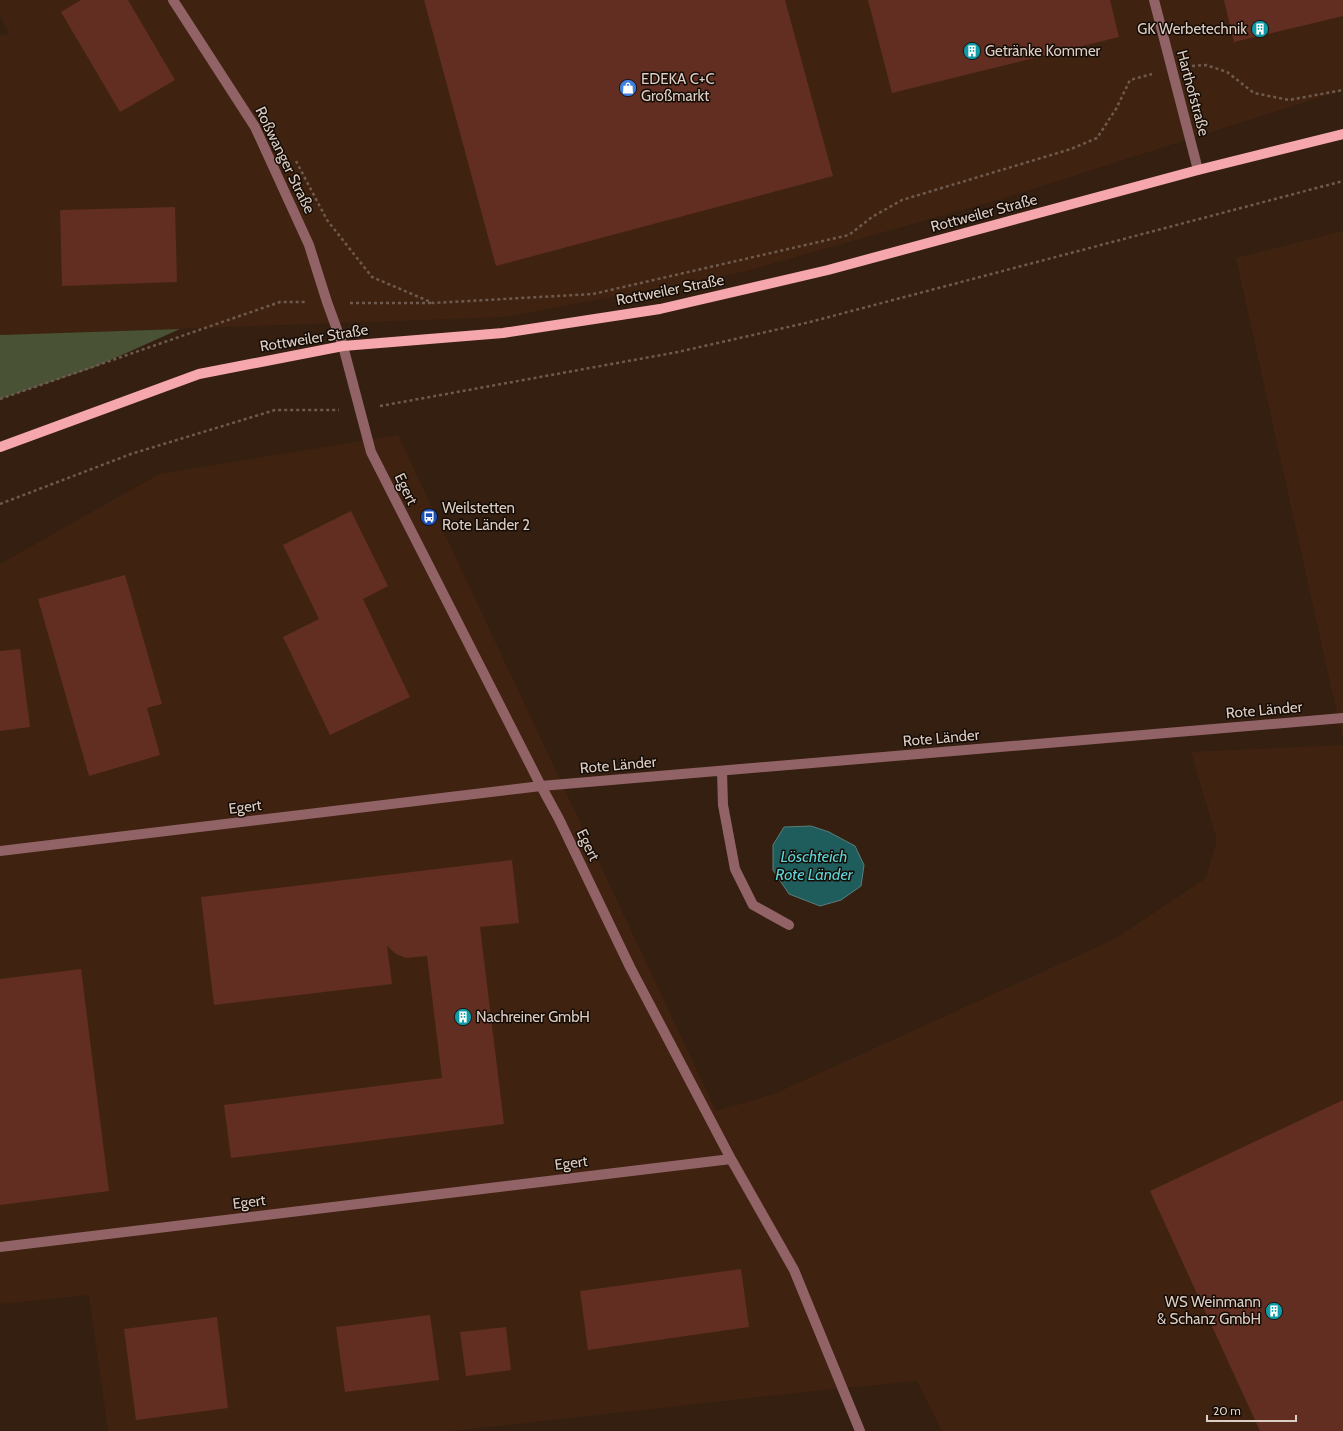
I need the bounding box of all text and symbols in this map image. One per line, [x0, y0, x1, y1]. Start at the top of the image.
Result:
building icon: GK Werbetechnik [1250, 19, 1270, 39]
place label: GK Werbetechnik [1137, 20, 1247, 38]
building icon: Getränke Kommer [962, 41, 982, 61]
place label: Getränke Kommer [985, 42, 1101, 60]
street label: Harthofstraße [1173, 48, 1213, 138]
place label: EDEKA C+C Großmarkt [641, 70, 715, 105]
shop icon: EDEKA C+C Großmarkt [618, 78, 638, 98]
street label: Roßwanger Straße [251, 104, 319, 217]
street label: Rottweiler Straße [929, 190, 1040, 236]
street label: Rottweiler Straße [614, 271, 726, 309]
street label: Rottweiler Straße [258, 320, 370, 355]
street label: Egert [391, 470, 421, 508]
place label: Weilstetten Rote Länder 2 [442, 499, 530, 534]
bus stop icon: Weilstetten Rote Länder 2 [419, 507, 439, 527]
street label: Rote Länder [1225, 698, 1303, 722]
street label: Rote Länder [902, 726, 980, 750]
street label: Rote Länder [579, 753, 657, 777]
street label: Egert [228, 796, 262, 818]
street label: Egert [573, 826, 603, 864]
water label: Löschteich Rote Länder [775, 847, 854, 884]
building icon: Nachreiner GmbH [453, 1007, 473, 1027]
place label: Nachreiner GmbH [476, 1008, 590, 1026]
street label: Egert [554, 1152, 588, 1174]
street label: Egert [232, 1191, 266, 1213]
place label: WS Weinmann & Schanz GmbH [1157, 1293, 1261, 1328]
building icon: WS Weinmann & Schanz GmbH [1264, 1301, 1284, 1321]
scale bar [1207, 1397, 1296, 1423]
text: 20 m [1213, 1403, 1241, 1418]

